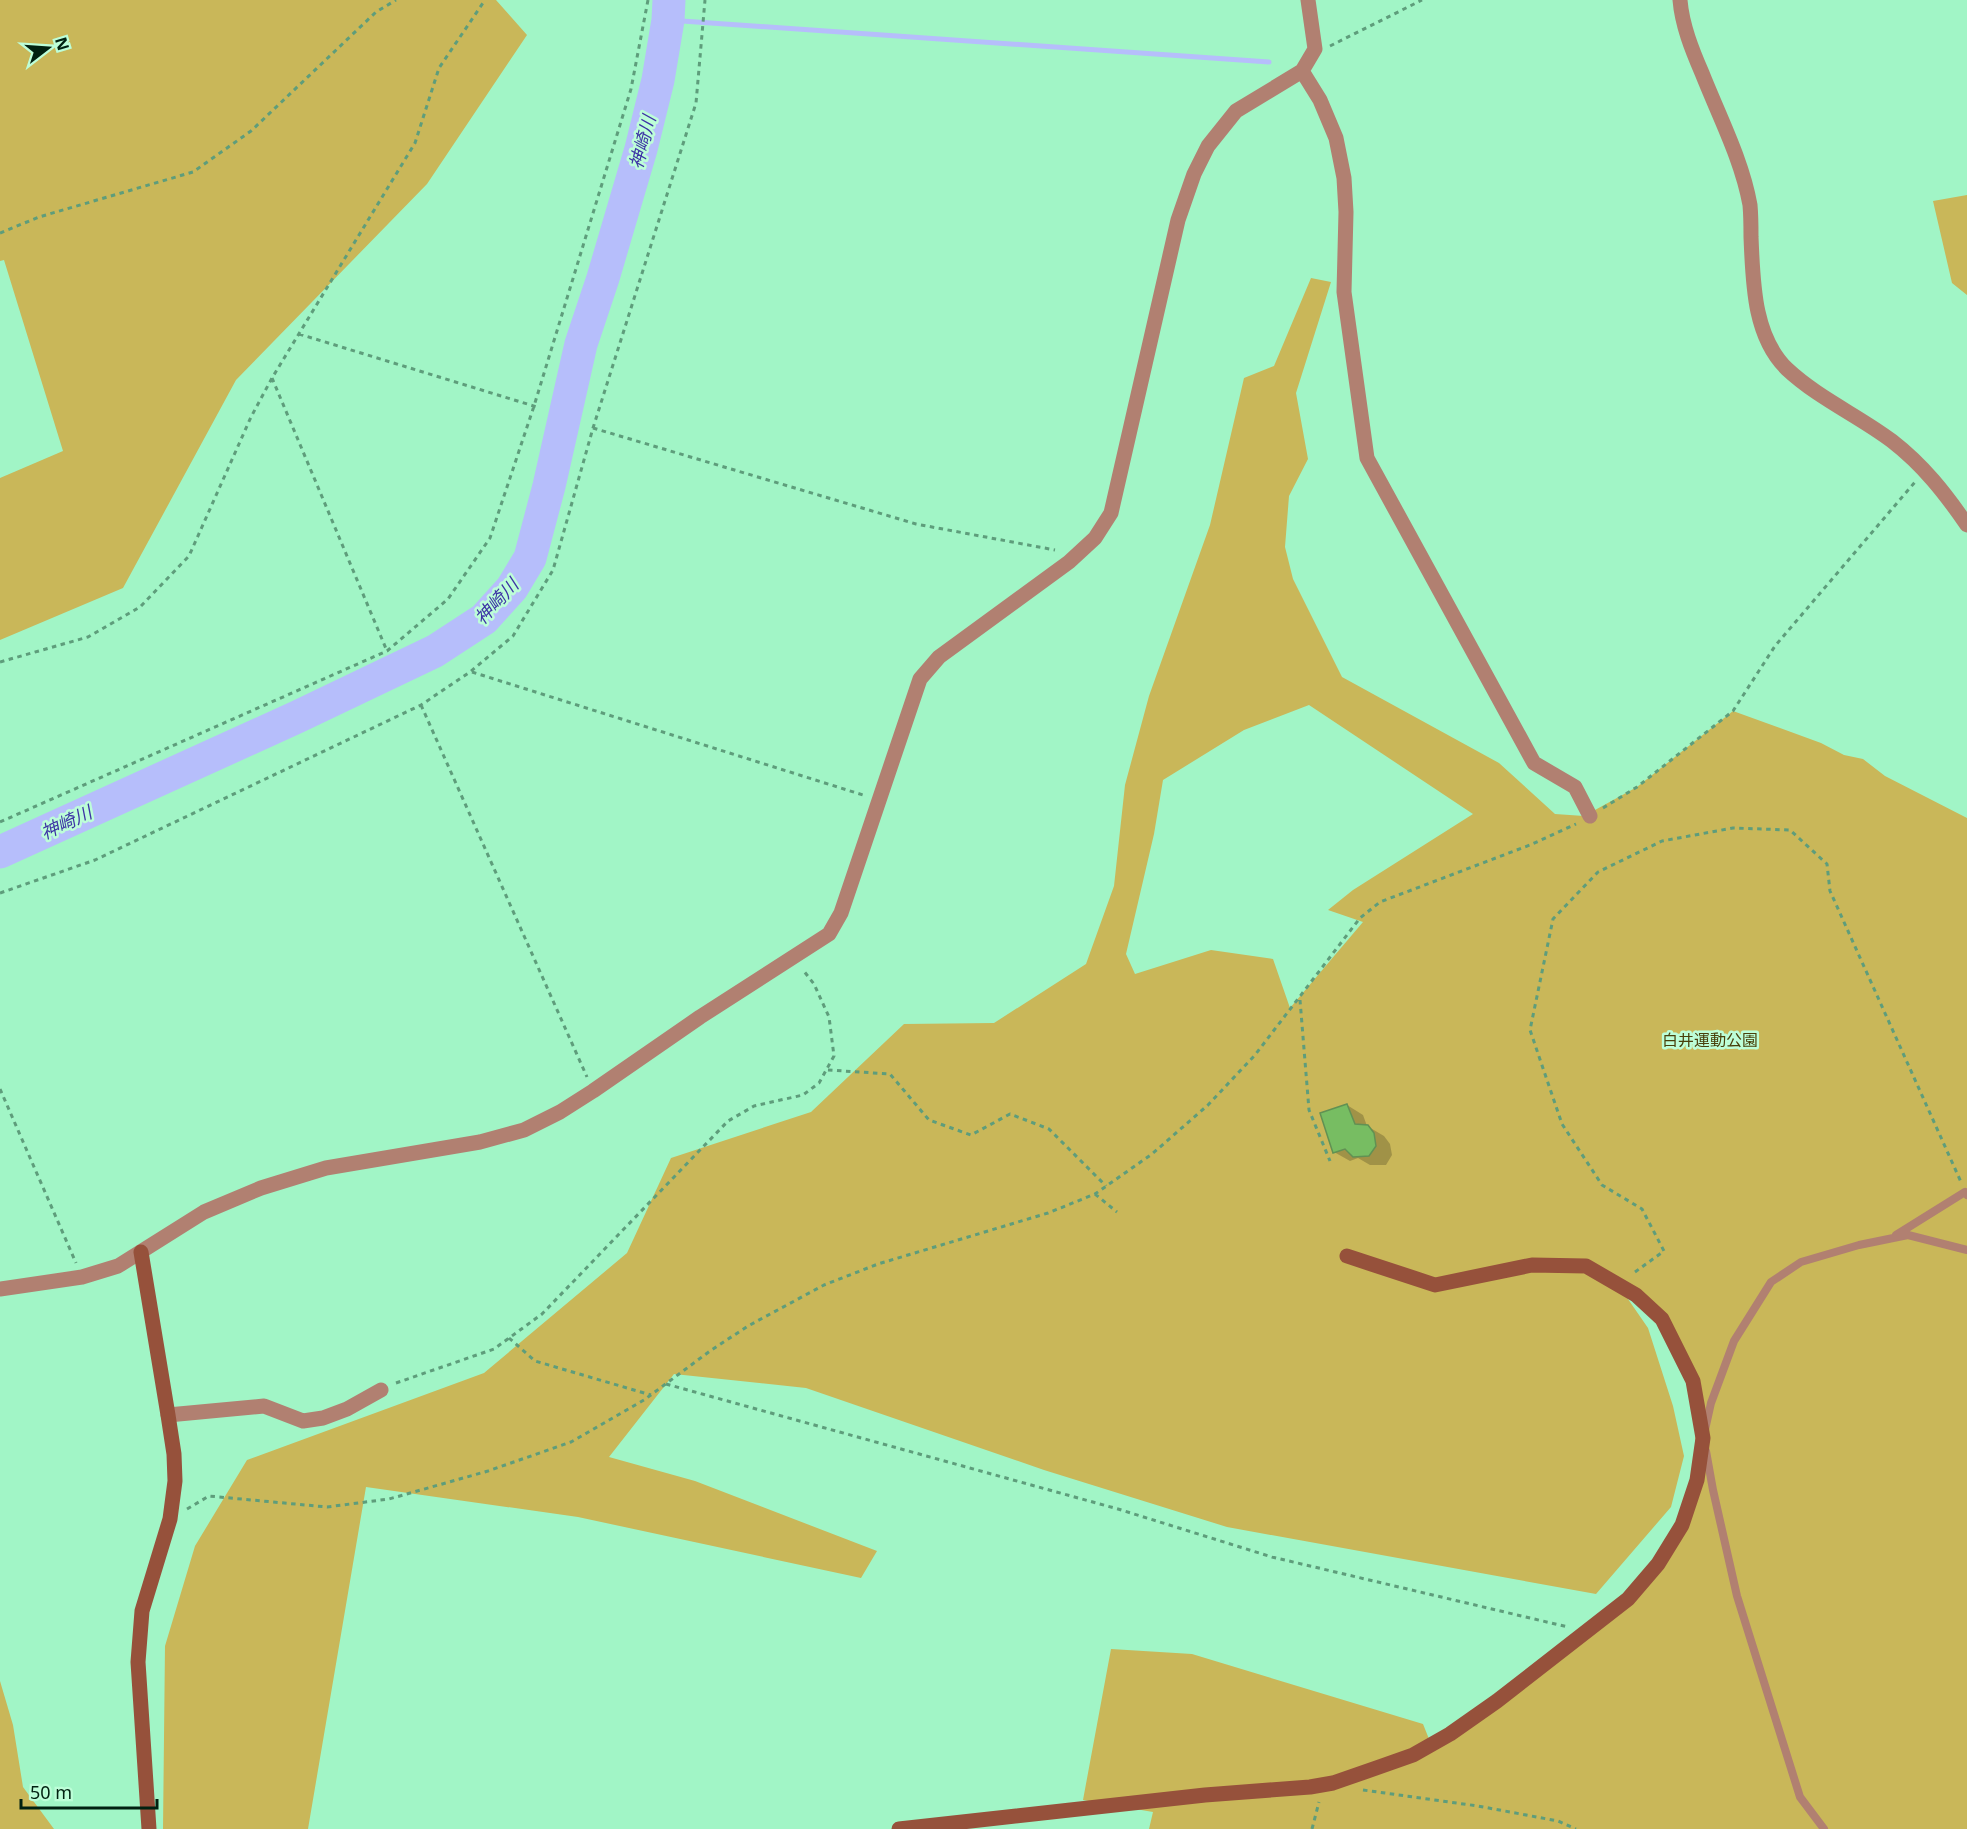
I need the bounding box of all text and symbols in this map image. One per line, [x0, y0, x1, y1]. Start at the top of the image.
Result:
north arrow [18, 18, 78, 78]
text: N [50, 34, 75, 53]
water label: 神崎川 [623, 111, 661, 171]
water label: 神崎川 [469, 572, 525, 629]
water label: 神崎川 [36, 799, 97, 844]
park label: 白井運動公園 [1662, 1029, 1758, 1051]
scale bar [21, 1772, 158, 1810]
text: 50 m [30, 1780, 72, 1804]

